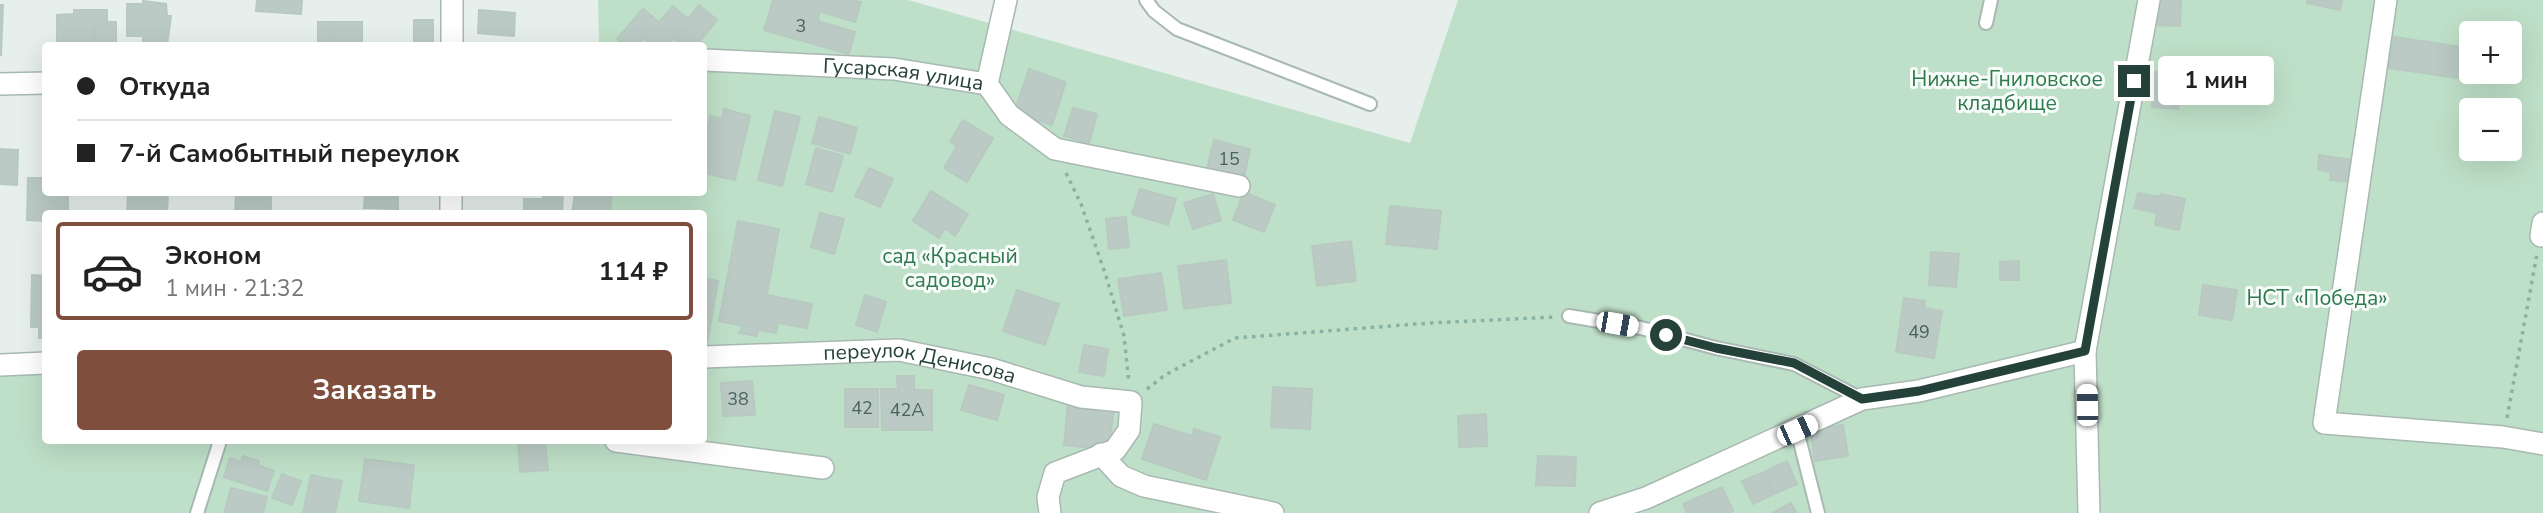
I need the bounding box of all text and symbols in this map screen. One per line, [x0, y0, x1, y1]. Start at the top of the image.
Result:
house number: 3 [796, 14, 806, 38]
map controls [2459, 21, 2522, 161]
button: + [2459, 21, 2522, 84]
street label: Гусарская улица [822, 52, 986, 97]
callout: 1 мин [2158, 56, 2274, 106]
park label: Нижне-Гниловское кладбище [1911, 65, 2103, 117]
route end [2118, 65, 2150, 97]
text: 1 мин [2184, 65, 2248, 96]
text: Откуда [119, 69, 211, 104]
button: − [2459, 98, 2522, 161]
text: 7-й Самобытный переулок [119, 136, 459, 171]
house number: 15 [1218, 147, 1240, 171]
text: Эконом [165, 238, 262, 273]
icon: car [81, 240, 144, 303]
park label: сад «Красный садовод» [882, 242, 1018, 294]
text: 114 ₽ [599, 254, 668, 289]
text: 1 мин · 21:32 [165, 273, 304, 304]
park label: НСТ «Победа» [2246, 284, 2388, 312]
car [1595, 310, 1640, 338]
route start [1650, 319, 1682, 351]
house number: 49 [1908, 320, 1930, 344]
street label: переулок Денисова [823, 335, 1020, 390]
button: Заказать [77, 350, 672, 430]
car [2077, 384, 2098, 426]
house number: 38 [727, 387, 749, 411]
house number: 42 [851, 396, 873, 420]
house number: 42А [890, 398, 924, 422]
car [1774, 412, 1821, 448]

